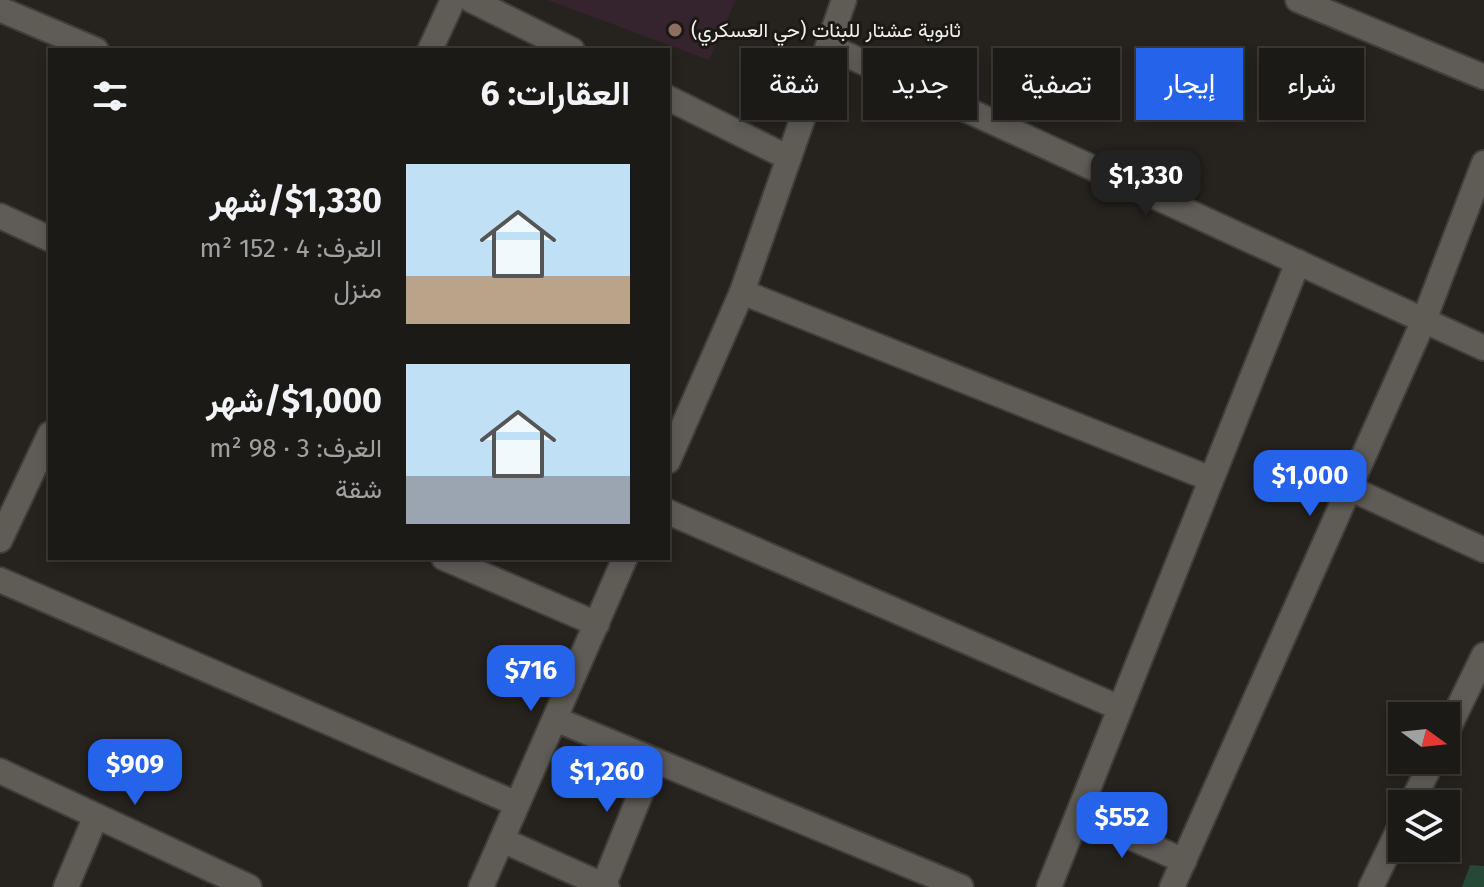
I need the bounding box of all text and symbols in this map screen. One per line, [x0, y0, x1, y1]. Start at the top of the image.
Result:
place label: ثانوية عشتار للبنات (حي العسكري) [691, 18, 961, 47]
marker: ثانوية عشتار للبنات (حي العسكري) [666, 21, 684, 39]
chip: شقة [741, 48, 847, 120]
chip: جديد [863, 48, 977, 120]
chip: تصفية [993, 48, 1120, 120]
chip: إيجار [1136, 48, 1243, 120]
chip: شراء [1259, 48, 1364, 120]
text: العقارات: 6 [481, 73, 630, 114]
icon: filters [88, 74, 132, 118]
pin: $1,330 [1081, 150, 1211, 218]
text: $1,330 [1109, 160, 1183, 191]
text: $1,330/شهر [210, 180, 382, 221]
icon: home [470, 196, 566, 292]
text: الغرف: 4 · 152 m² [199, 233, 382, 264]
text: منزل [333, 274, 382, 305]
text: $1,000/شهر [206, 380, 382, 421]
icon: home [470, 396, 566, 492]
text: الغرف: 3 · 98 m² [209, 433, 382, 464]
pin: $1,000 [1245, 450, 1375, 518]
text: $1,000 [1272, 460, 1348, 491]
text: شقة [335, 474, 382, 505]
pin: $716 [484, 645, 578, 713]
text: $716 [505, 655, 557, 686]
north arrow [1388, 702, 1460, 774]
map controls [1388, 702, 1460, 862]
pin: $909 [88, 739, 182, 807]
pin: $1,260 [542, 746, 672, 814]
text: $909 [106, 749, 164, 780]
text: $1,260 [570, 756, 644, 787]
button: layers [1388, 790, 1460, 862]
pin: $552 [1075, 792, 1169, 860]
text: $552 [1094, 802, 1150, 833]

